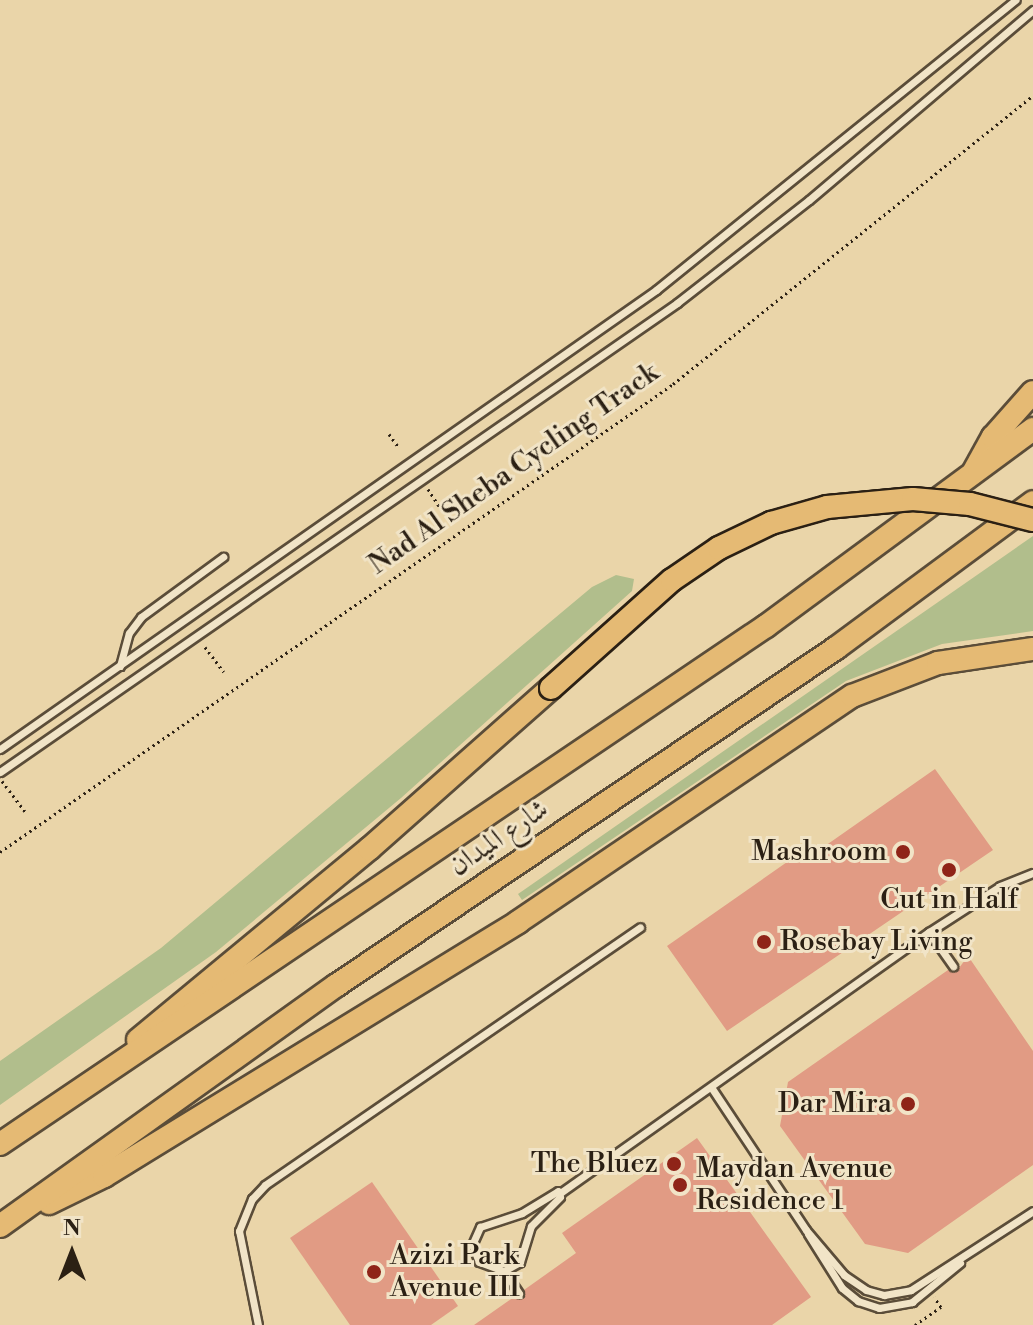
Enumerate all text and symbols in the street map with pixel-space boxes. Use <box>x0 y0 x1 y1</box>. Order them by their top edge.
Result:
street label: Nad Al Sheba Cycling Track <box>363 356 665 582</box>
street label: شارع الميدان <box>443 793 555 883</box>
place label: Mashroom <box>751 835 887 869</box>
marker: Mashroom <box>894 843 912 861</box>
marker: Cut in Half <box>940 861 958 879</box>
place label: Cut in Half <box>880 883 1018 917</box>
place label: Rosebay Living <box>780 925 973 959</box>
marker: Rosebay Living <box>755 933 773 951</box>
place label: Dar Mira <box>778 1087 892 1121</box>
marker: Dar Mira <box>899 1095 917 1113</box>
place label: The Bluez <box>531 1147 658 1181</box>
place label: Maydan Avenue Residence 1 <box>696 1152 893 1218</box>
marker: The Bluez <box>665 1155 683 1173</box>
marker: Maydan Avenue Residence 1 <box>671 1176 689 1194</box>
north arrow <box>32 1213 112 1293</box>
text: N <box>63 1215 81 1242</box>
place label: Azizi Park Avenue III <box>390 1239 520 1305</box>
marker: Azizi Park Avenue III <box>365 1263 383 1281</box>

